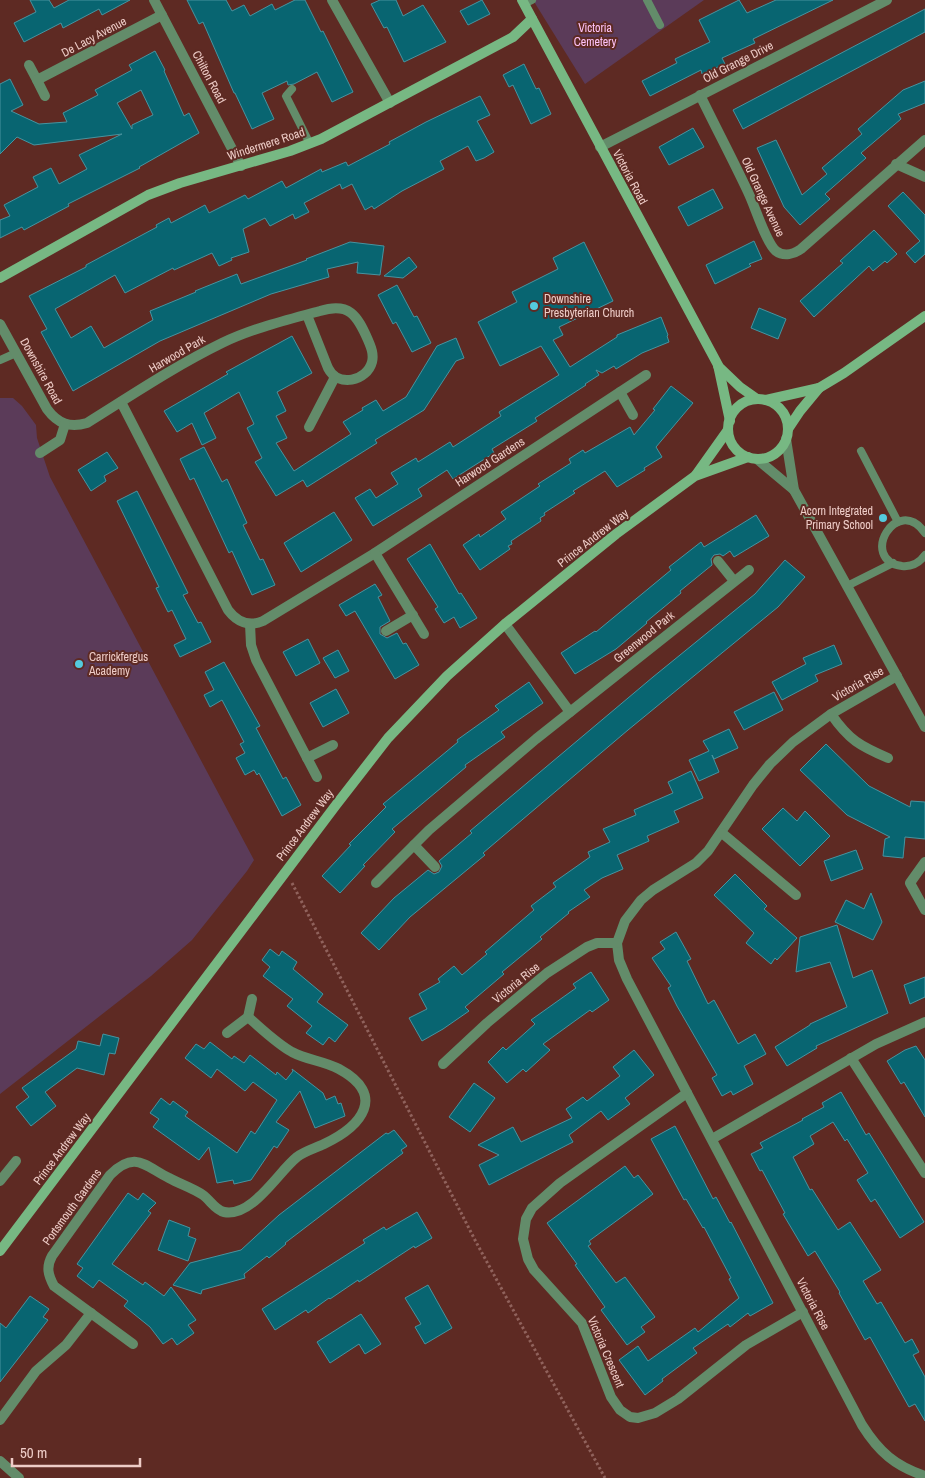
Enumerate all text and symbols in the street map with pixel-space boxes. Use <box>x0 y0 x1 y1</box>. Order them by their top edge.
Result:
street label: De Lacy Avenue <box>59 13 129 61</box>
park label: Victoria Cemetery <box>574 20 616 50</box>
street label: Old Grange Drive <box>700 37 776 87</box>
street label: Chilton Road <box>188 48 230 106</box>
street label: Windermere Road <box>225 124 307 164</box>
street label: Victoria Road <box>609 147 651 207</box>
street label: Old Grange Avenue <box>738 155 788 239</box>
place label: Downshire Presbyterian Church <box>544 291 634 321</box>
marker: Downshire Presbyterian Church <box>528 300 540 312</box>
street label: Harwood Park <box>146 331 208 377</box>
street label: Downshire Road <box>16 335 66 407</box>
street label: Harwood Gardens <box>452 434 528 490</box>
place label: Acorn Integrated Primary School <box>799 503 873 533</box>
street label: Prince Andrew Way <box>554 505 632 571</box>
marker: Acorn Integrated Primary School <box>877 512 889 524</box>
street label: Greenwood Park <box>610 608 678 666</box>
place label: Carrickfergus Academy <box>88 649 148 679</box>
marker: Carrickfergus Academy <box>73 658 85 670</box>
street label: Victoria Rise <box>829 663 887 705</box>
street label: Prince Andrew Way <box>273 786 337 864</box>
street label: Victoria Rise <box>489 959 543 1007</box>
street label: Prince Andrew Way <box>30 1110 94 1188</box>
street label: Portsmouth Gardens <box>39 1166 105 1248</box>
street label: Victoria Rise <box>793 1275 833 1333</box>
street label: Victoria Crescent <box>584 1314 628 1390</box>
scale bar <box>12 1436 140 1468</box>
text: 50 m <box>20 1442 47 1463</box>

